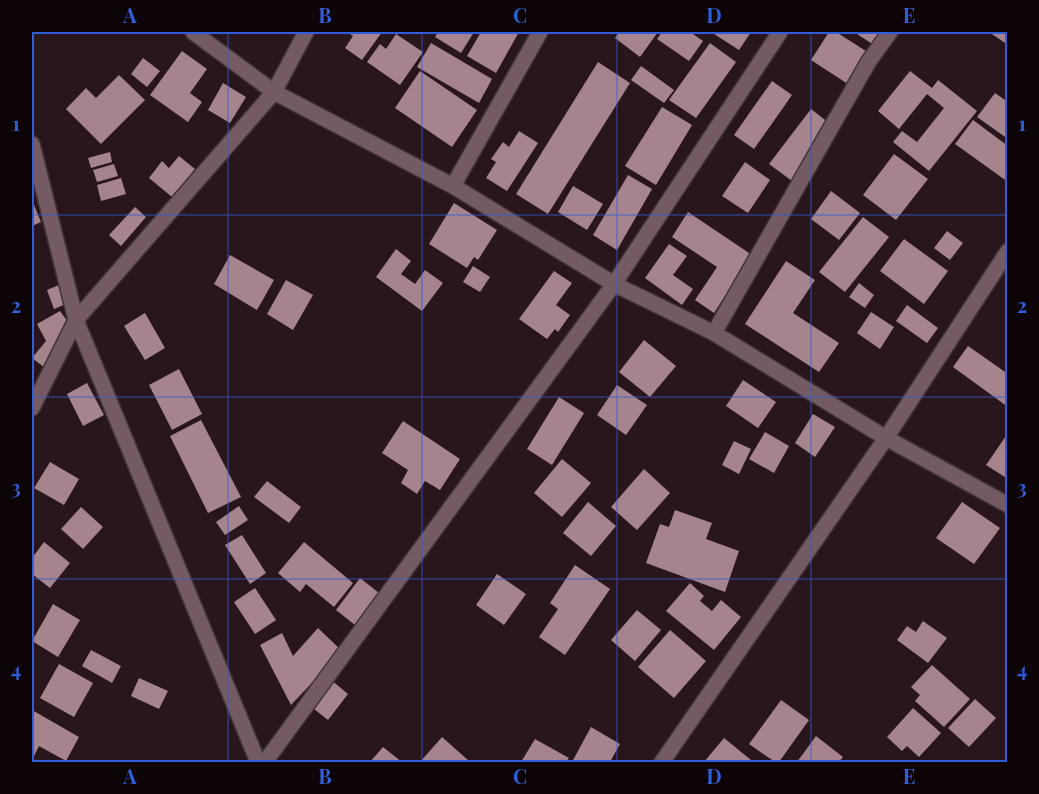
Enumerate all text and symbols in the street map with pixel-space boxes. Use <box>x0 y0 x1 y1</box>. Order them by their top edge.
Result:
text: A <box>122 1 137 28</box>
text: B <box>318 1 332 28</box>
text: C <box>513 1 527 28</box>
text: D <box>706 1 722 28</box>
text: E <box>903 1 915 28</box>
text: 1 <box>12 109 20 136</box>
text: 1 <box>1018 109 1026 136</box>
text: 2 <box>11 291 21 318</box>
text: 2 <box>1017 291 1027 318</box>
text: 3 <box>11 473 21 500</box>
text: 3 <box>1017 473 1027 500</box>
text: 4 <box>11 655 21 682</box>
text: 4 <box>1017 655 1027 682</box>
text: A <box>122 762 137 789</box>
text: B <box>318 762 332 789</box>
text: C <box>513 762 527 789</box>
text: D <box>706 762 722 789</box>
text: E <box>903 762 915 789</box>

